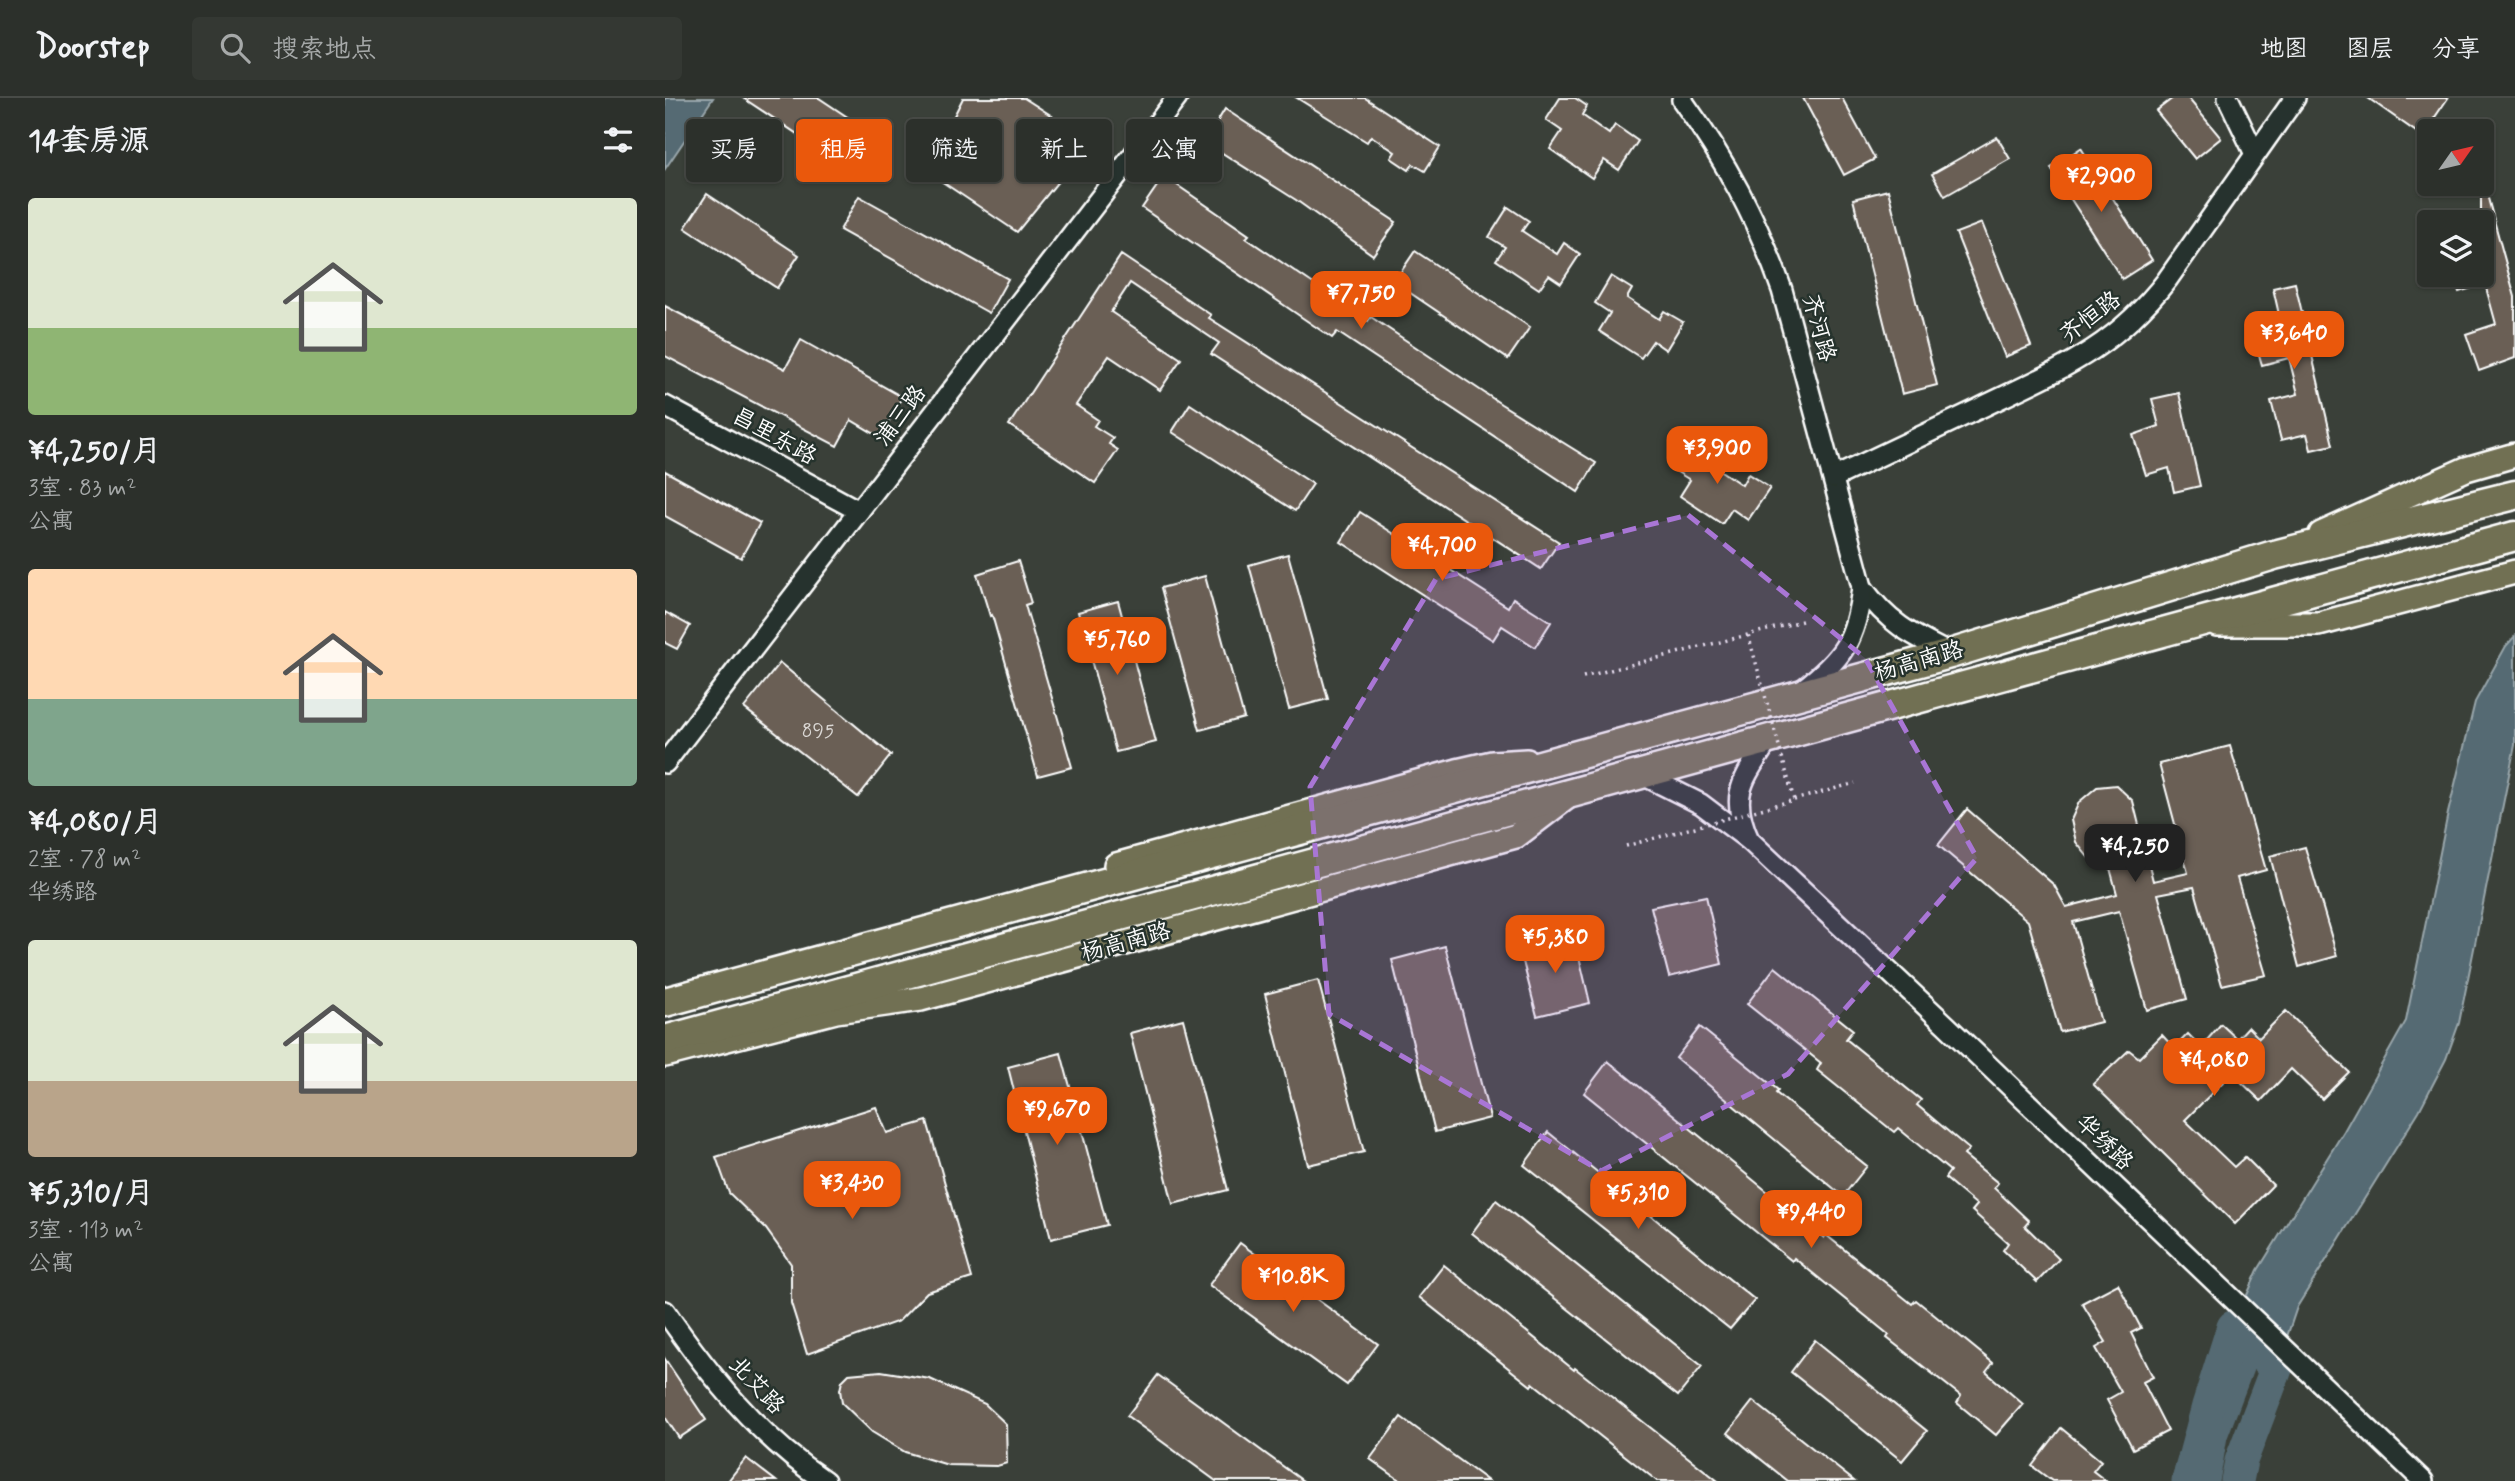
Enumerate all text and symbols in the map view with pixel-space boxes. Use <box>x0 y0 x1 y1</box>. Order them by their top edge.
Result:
search box <box>192 17 682 80</box>
text: Doorstep <box>35 26 150 70</box>
icon: search <box>216 29 254 67</box>
text: 搜索地点 <box>272 33 376 67</box>
text: 地图 <box>2260 34 2308 65</box>
text: 图层 <box>2346 34 2394 65</box>
text: 分享 <box>2432 34 2480 65</box>
chip: 买房 <box>686 119 782 182</box>
chip: 租房 <box>796 119 892 182</box>
chip: 筛选 <box>906 119 1002 182</box>
chip: 新上 <box>1016 119 1112 182</box>
chip: 公寓 <box>1126 119 1222 182</box>
north arrow <box>2417 119 2494 196</box>
map controls <box>2417 119 2494 287</box>
icon: filters <box>599 121 637 159</box>
text: 14套房源 <box>28 122 150 161</box>
pin: ¥2,900 <box>2044 155 2158 214</box>
text: ¥2,900 <box>2066 162 2136 192</box>
button: layers <box>2417 210 2494 287</box>
icon: home <box>270 244 396 370</box>
pin: ¥7,750 <box>1304 272 1418 331</box>
text: ¥7,750 <box>1326 279 1396 309</box>
street label: 齐恒路 <box>2054 285 2128 351</box>
street label: 齐河路 <box>1795 291 1841 365</box>
pin: ¥3,640 <box>2237 312 2351 371</box>
text: ¥3,640 <box>2260 319 2328 349</box>
street label: 浦三路 <box>868 379 934 453</box>
street label: 昌里东路 <box>726 402 822 472</box>
pin: ¥3,900 <box>1660 426 1774 486</box>
text: ¥4,250/月 <box>28 432 162 471</box>
text: ¥3,900 <box>1682 434 1752 464</box>
text: 3室 · 83 m² <box>28 474 137 504</box>
text: 公寓 <box>28 507 74 537</box>
pin: ¥4,700 <box>1385 524 1499 583</box>
text: ¥4,700 <box>1407 531 1477 561</box>
icon: home <box>270 615 396 741</box>
pin: ¥5,760 <box>1060 618 1174 677</box>
text: ¥5,760 <box>1083 625 1151 655</box>
street label: 杨高南路 <box>1871 635 1967 689</box>
house number: 895 <box>802 719 834 744</box>
text: ¥4,080/月 <box>28 803 162 842</box>
pin: ¥4,250 <box>2078 824 2192 884</box>
text: ¥4,250 <box>2100 832 2170 862</box>
text: 2室 · 78 m² <box>28 845 141 875</box>
text: 华绣路 <box>28 878 97 908</box>
pin: ¥5,380 <box>1498 916 1612 975</box>
street label: 杨高南路 <box>1078 917 1174 969</box>
text: ¥5,380 <box>1521 923 1589 953</box>
icon: home <box>270 986 396 1112</box>
pin: ¥4,080 <box>2157 1038 2271 1098</box>
text: ¥4,080 <box>2179 1046 2249 1076</box>
pin: ¥9,670 <box>1000 1088 1114 1147</box>
text: ¥9,670 <box>1023 1095 1091 1125</box>
street label: 华绣路 <box>2069 1108 2139 1178</box>
pin: ¥3,430 <box>795 1162 909 1221</box>
text: ¥3,430 <box>820 1169 884 1199</box>
pin: ¥5,310 <box>1581 1172 1695 1231</box>
text: ¥5,310/月 <box>28 1174 154 1213</box>
text: ¥5,310 <box>1606 1179 1670 1209</box>
pin: ¥9,440 <box>1754 1190 1868 1250</box>
text: ¥9,440 <box>1776 1198 1846 1228</box>
text: 3室 · 113 m² <box>28 1216 143 1246</box>
text: 公寓 <box>28 1249 74 1279</box>
pin: ¥10.8K <box>1236 1254 1350 1314</box>
text: ¥10.8K <box>1258 1262 1328 1292</box>
street label: 北艾路 <box>722 1351 790 1421</box>

